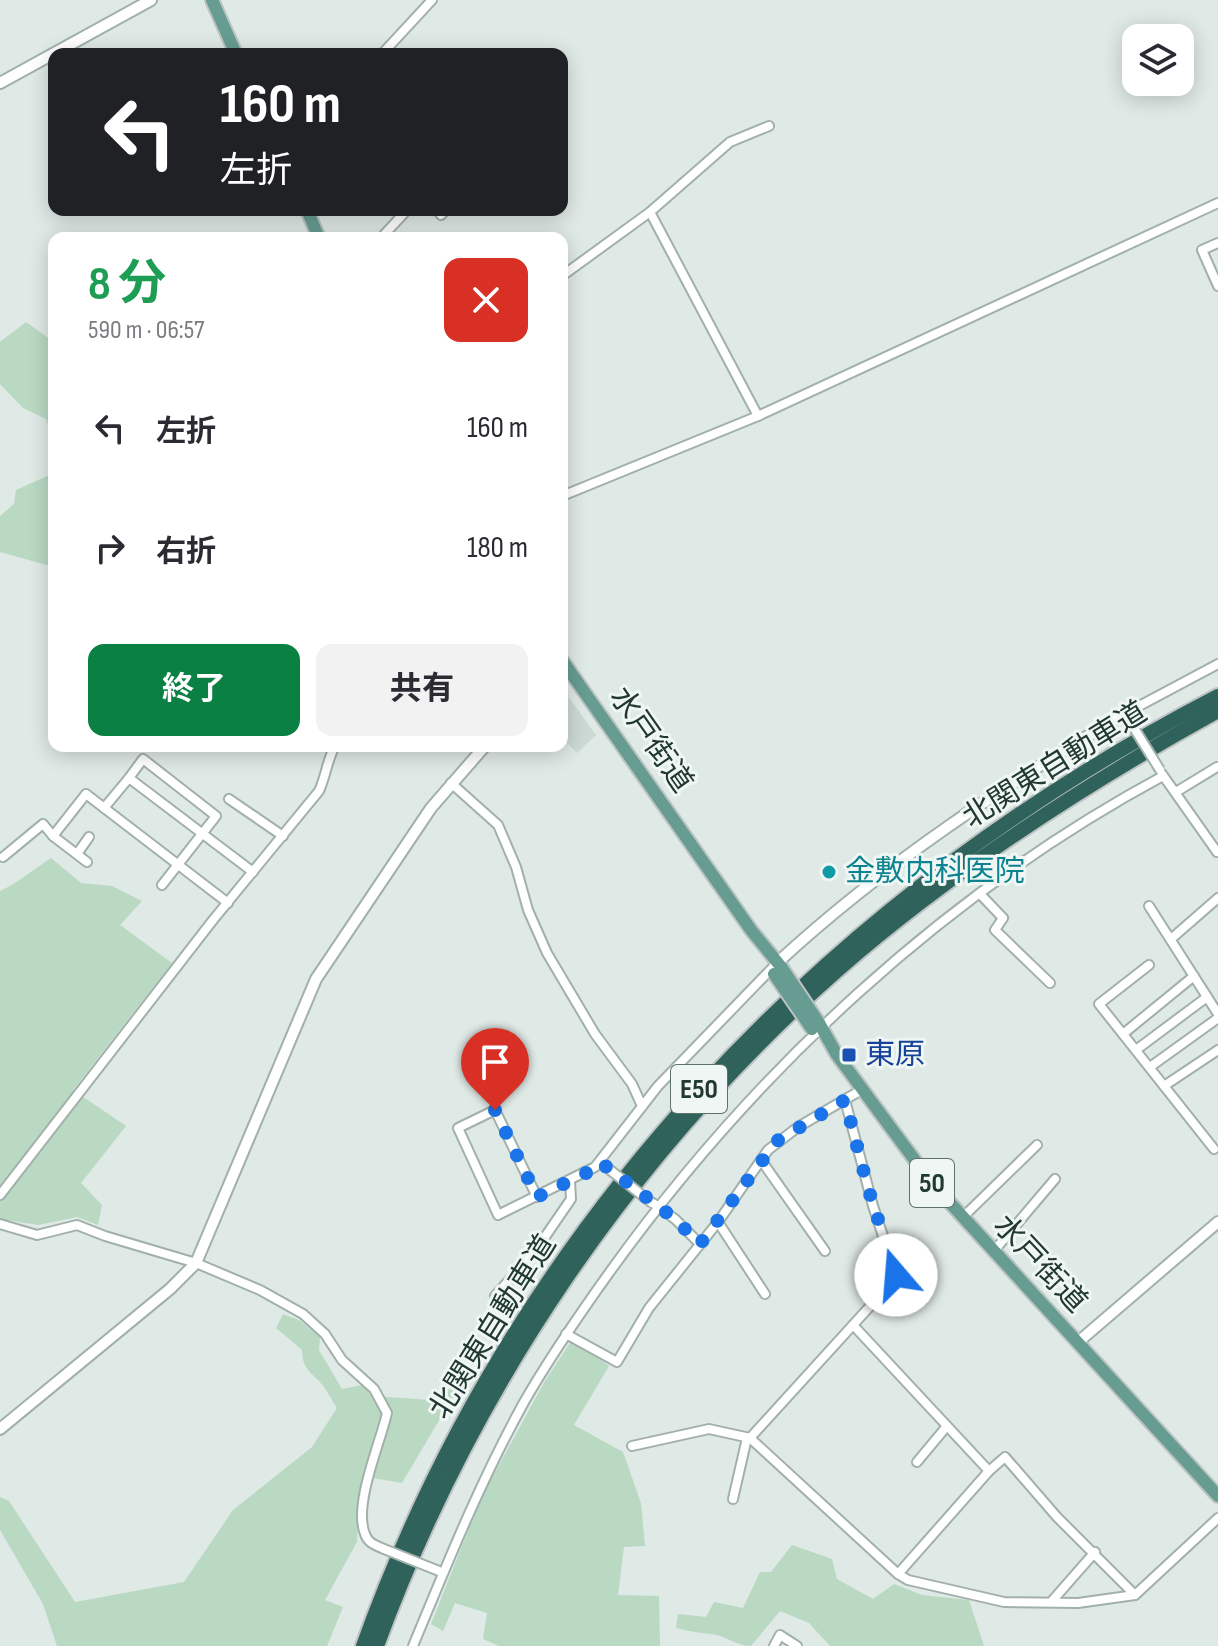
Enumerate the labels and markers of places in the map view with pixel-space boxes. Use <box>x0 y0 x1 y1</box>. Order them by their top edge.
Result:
place label: 金敷内科医院 <box>845 854 1025 890</box>
marker: 金敷内科医院 <box>820 863 838 881</box>
pin <box>461 1028 529 1110</box>
place label: 東原 <box>865 1037 925 1073</box>
marker: 東原 <box>840 1046 858 1064</box>

